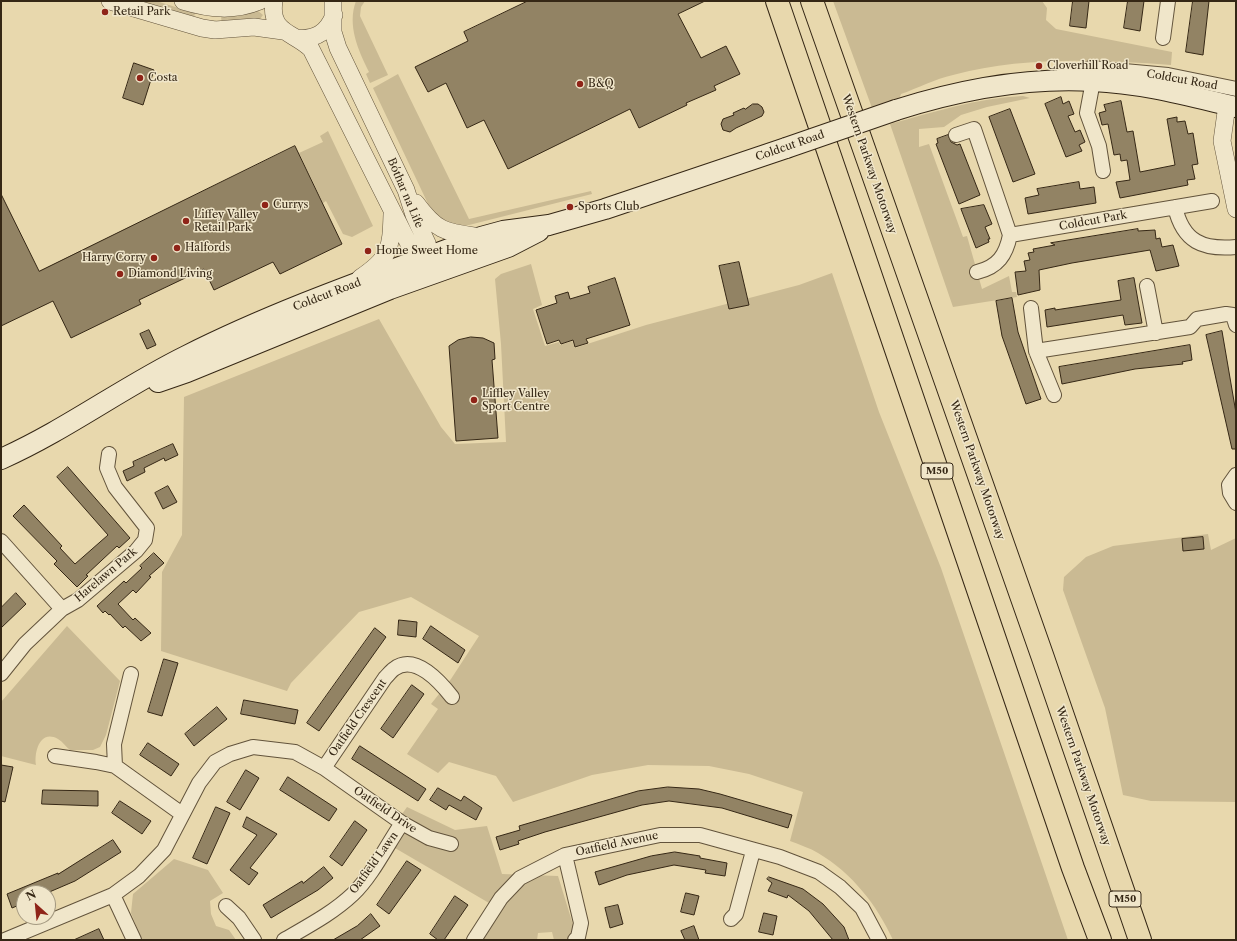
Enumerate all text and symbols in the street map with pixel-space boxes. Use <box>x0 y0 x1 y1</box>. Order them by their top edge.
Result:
place label: Retail Park <box>113 5 170 19</box>
marker: Retail Park <box>100 7 110 17</box>
place label: Cloverhill Road <box>1047 59 1129 73</box>
marker: Cloverhill Road <box>1034 61 1044 71</box>
street label: Coldcut Road <box>1146 67 1218 93</box>
place label: Costa <box>148 71 178 85</box>
marker: Costa <box>135 73 145 83</box>
place label: B&Q <box>588 77 614 91</box>
marker: B&Q <box>575 79 585 89</box>
street label: Western Parkway Motorway <box>839 92 899 236</box>
street label: Coldcut Road <box>754 128 826 164</box>
street label: Bóthar na Life <box>384 156 426 230</box>
place label: Currys <box>273 198 308 212</box>
marker: Currys <box>260 200 270 210</box>
place label: Sports Club <box>578 200 639 214</box>
marker: Sports Club <box>565 202 575 212</box>
place label: Liffey Valley Retail Park <box>194 208 258 234</box>
street label: Coldcut Park <box>1058 209 1128 233</box>
marker: Liffey Valley Retail Park <box>181 216 191 226</box>
place label: Halfords <box>185 241 230 255</box>
marker: Halfords <box>172 243 182 253</box>
place label: Home Sweet Home <box>376 244 478 258</box>
marker: Home Sweet Home <box>363 246 373 256</box>
place label: Harry Corry <box>82 251 146 265</box>
marker: Harry Corry <box>149 253 159 263</box>
place label: Diamond Living <box>128 267 212 281</box>
marker: Diamond Living <box>115 269 125 279</box>
street label: Coldcut Road <box>291 276 363 314</box>
place label: Liffley Valley Sport Centre <box>482 387 550 413</box>
marker: Liffley Valley Sport Centre <box>469 395 479 405</box>
street label: Western Parkway Motorway <box>947 398 1007 542</box>
road number: M50 <box>921 463 953 479</box>
street label: Harelawn Park <box>72 545 140 605</box>
street label: Oatfield Crescent <box>326 677 390 759</box>
street label: Western Parkway Motorway <box>1053 704 1113 848</box>
street label: Oatfield Drive <box>351 784 419 836</box>
street label: Oatfield Lawn <box>347 829 401 897</box>
street label: Oatfield Avenue <box>575 829 659 859</box>
north arrow <box>16 885 56 925</box>
text: N <box>24 887 38 904</box>
road number: M50 <box>1109 891 1141 907</box>

